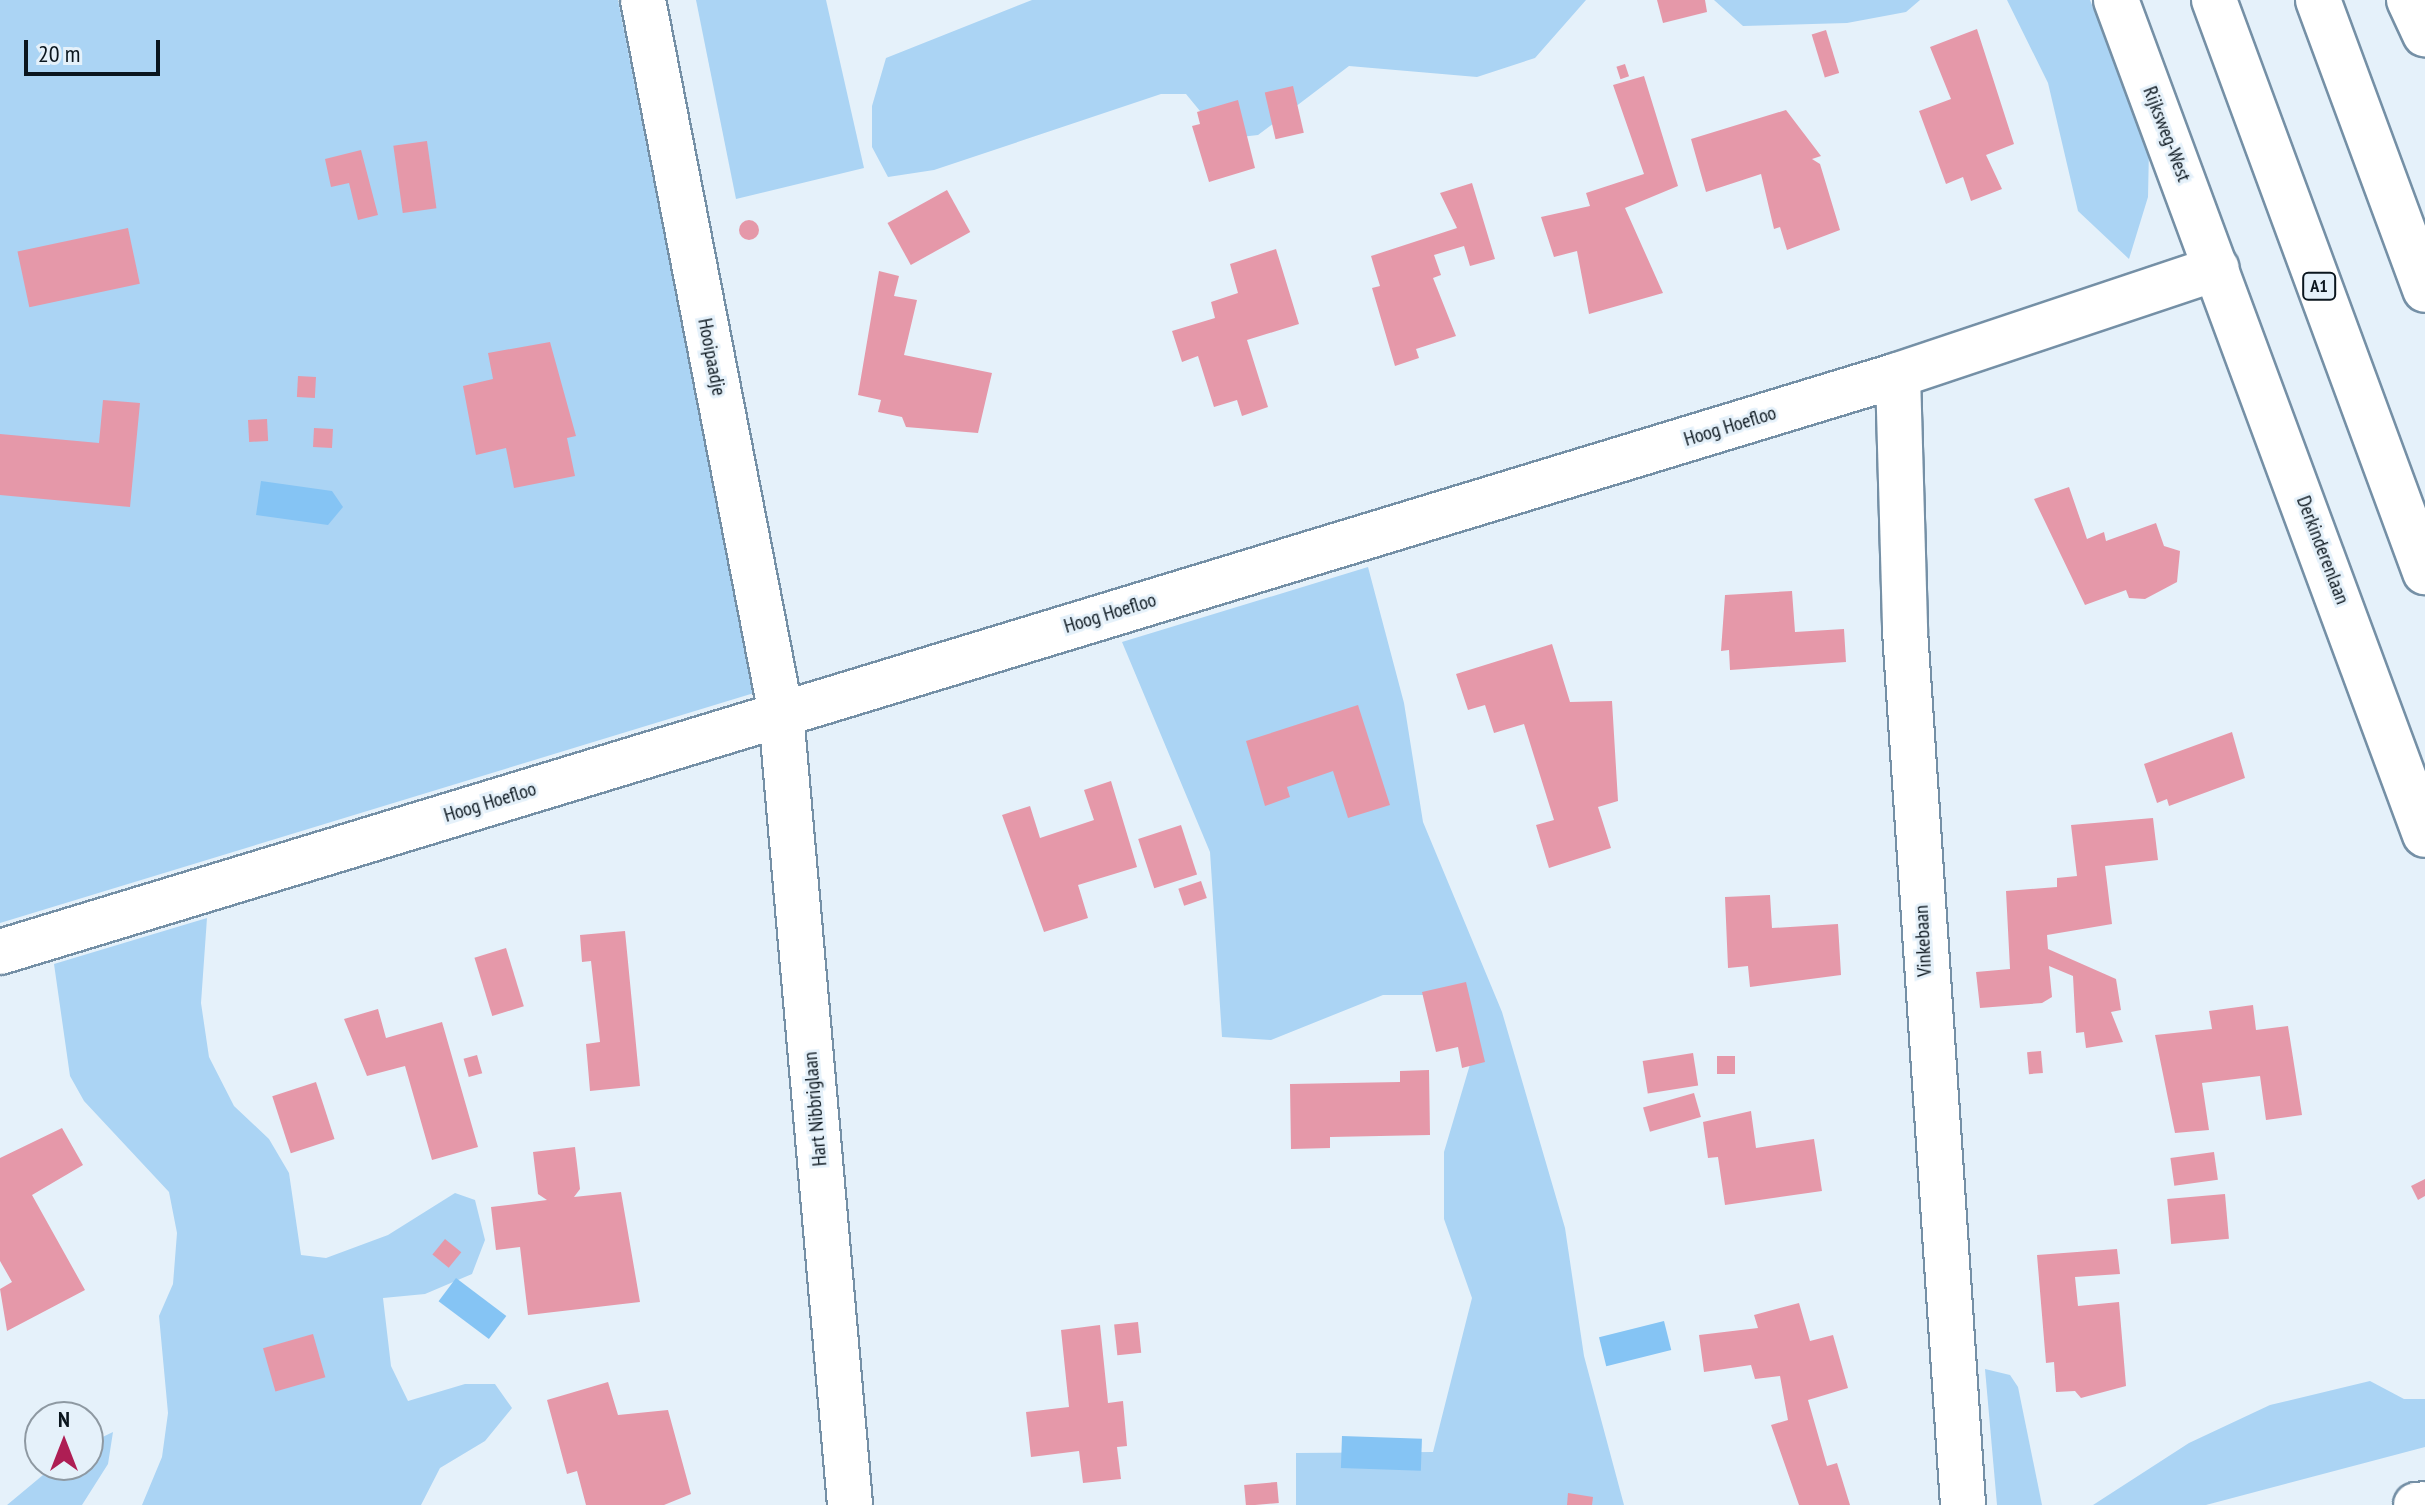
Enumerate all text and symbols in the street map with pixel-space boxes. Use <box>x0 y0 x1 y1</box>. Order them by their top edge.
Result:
scale bar <box>28 24 164 74</box>
text: 20 m <box>38 38 80 69</box>
street label: Rijksweg-West <box>2138 83 2196 185</box>
road number: A1 <box>2301 272 2337 300</box>
street label: Hooipaadje <box>693 316 731 398</box>
street label: Hoog Hoefloo <box>1681 401 1779 451</box>
street label: Derkinderenlaan <box>2291 492 2355 608</box>
street label: Hoog Hoefloo <box>1061 588 1159 638</box>
street label: Hoog Hoefloo <box>441 777 539 827</box>
street label: Vinkebaan <box>1909 905 1937 977</box>
street label: Hart Nibbriglaan <box>798 1051 832 1167</box>
north arrow <box>24 1401 104 1481</box>
text: N <box>58 1405 70 1433</box>

